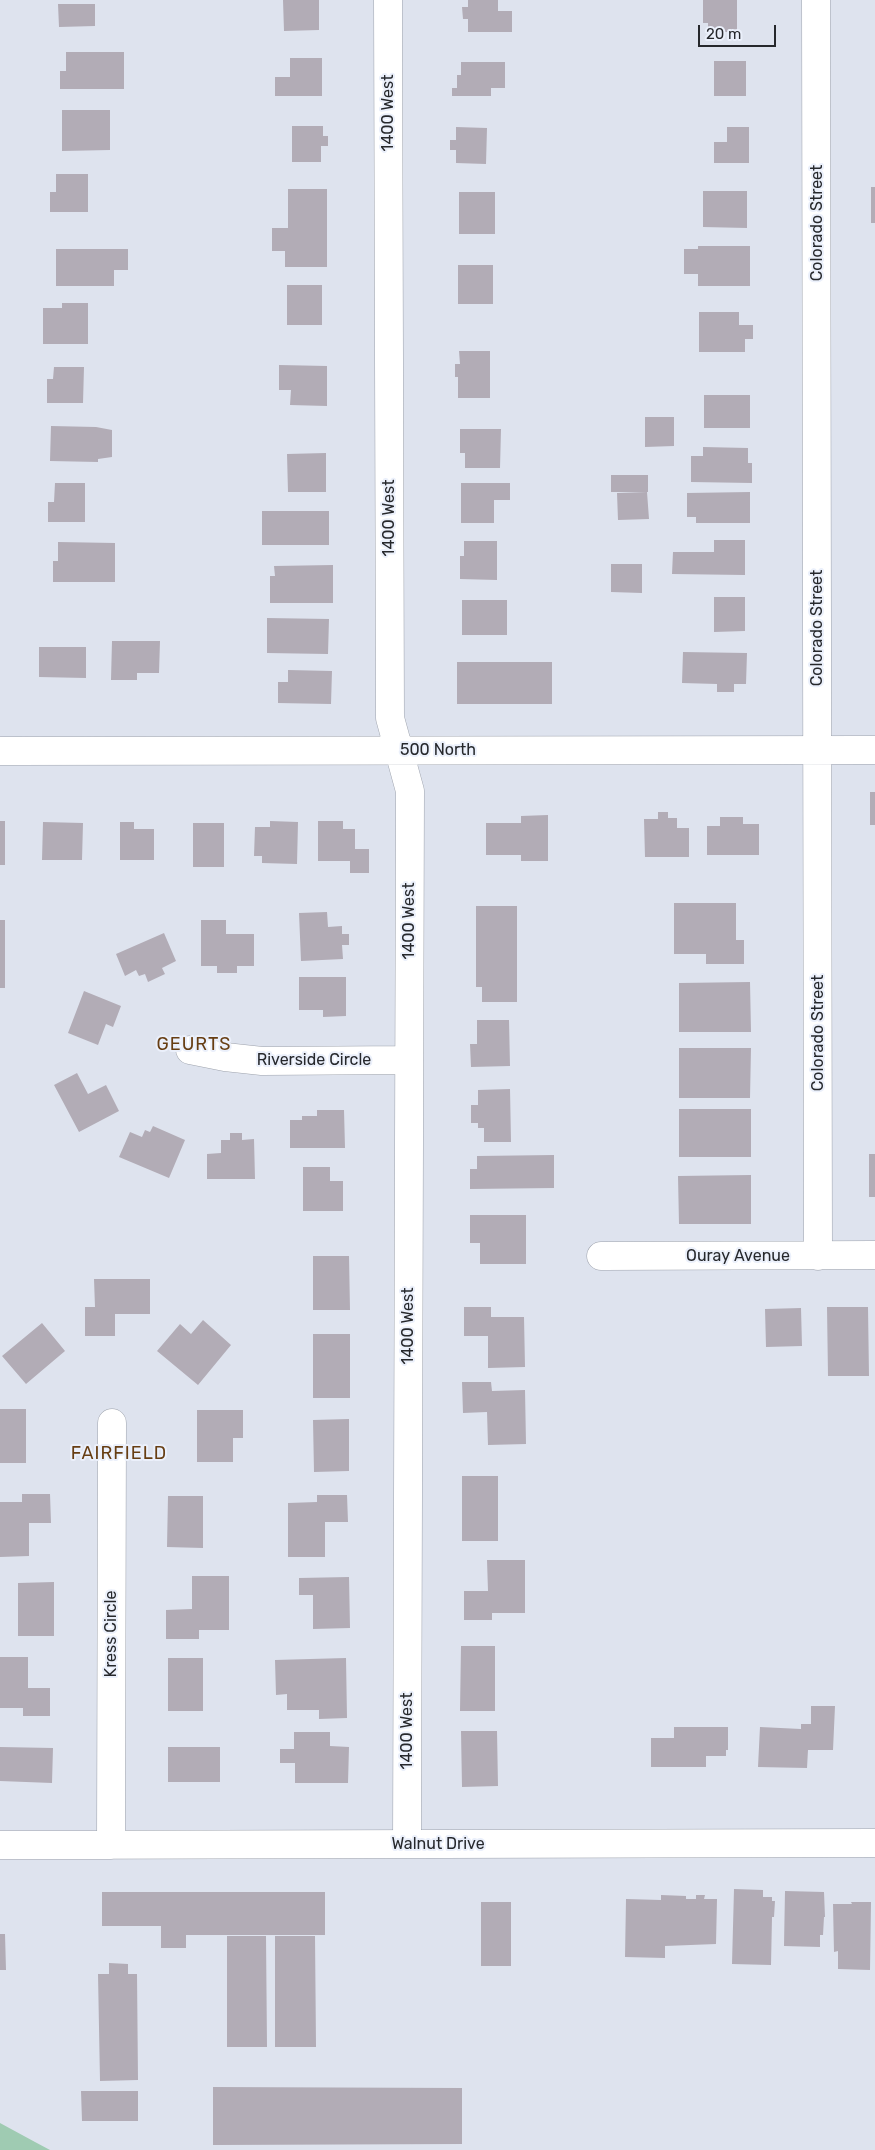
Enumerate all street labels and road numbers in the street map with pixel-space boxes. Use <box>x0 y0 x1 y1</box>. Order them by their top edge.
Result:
street label: 1400 West <box>378 75 398 151</box>
street label: Colorado Street <box>807 165 827 281</box>
street label: 1400 West <box>379 480 399 556</box>
street label: Colorado Street <box>807 570 827 686</box>
street label: 500 North <box>400 740 476 760</box>
street label: 1400 West <box>399 883 419 959</box>
street label: Colorado Street <box>808 975 828 1091</box>
street label: Riverside Circle <box>257 1050 371 1070</box>
street label: Ouray Avenue <box>686 1246 790 1266</box>
street label: 1400 West <box>398 1288 418 1364</box>
street label: Kress Circle <box>101 1591 121 1677</box>
street label: 1400 West <box>397 1693 417 1769</box>
street label: Walnut Drive <box>391 1834 485 1854</box>

